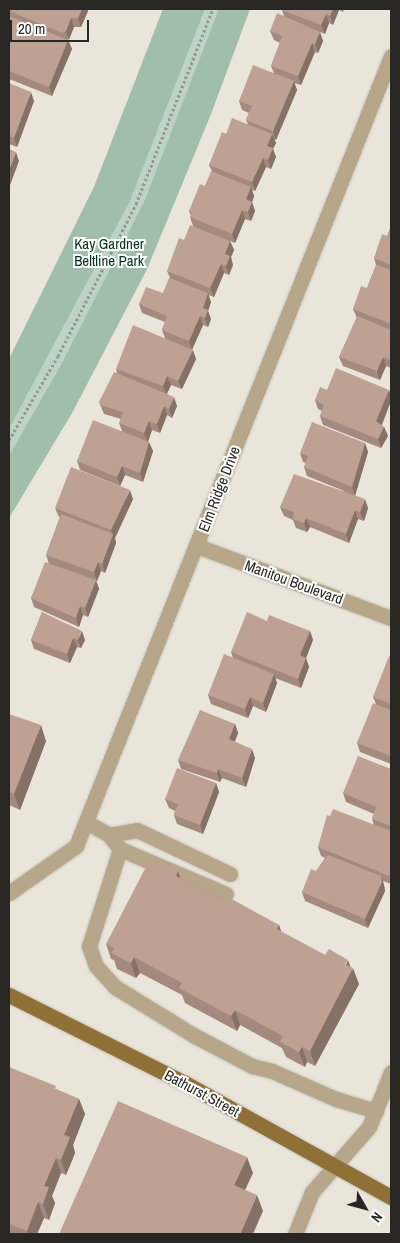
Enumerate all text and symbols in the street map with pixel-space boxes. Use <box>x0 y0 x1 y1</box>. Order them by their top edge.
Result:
scale bar <box>12 10 91 42</box>
text: 20 m <box>18 18 45 39</box>
park label: Kay Gardner Beltline Park <box>74 234 144 269</box>
street label: Elm Ridge Drive <box>194 444 244 534</box>
street label: Manitou Boulevard <box>242 556 346 608</box>
street label: Bathurst Street <box>162 1066 242 1120</box>
north arrow <box>340 1183 390 1233</box>
text: N <box>367 1208 386 1226</box>

